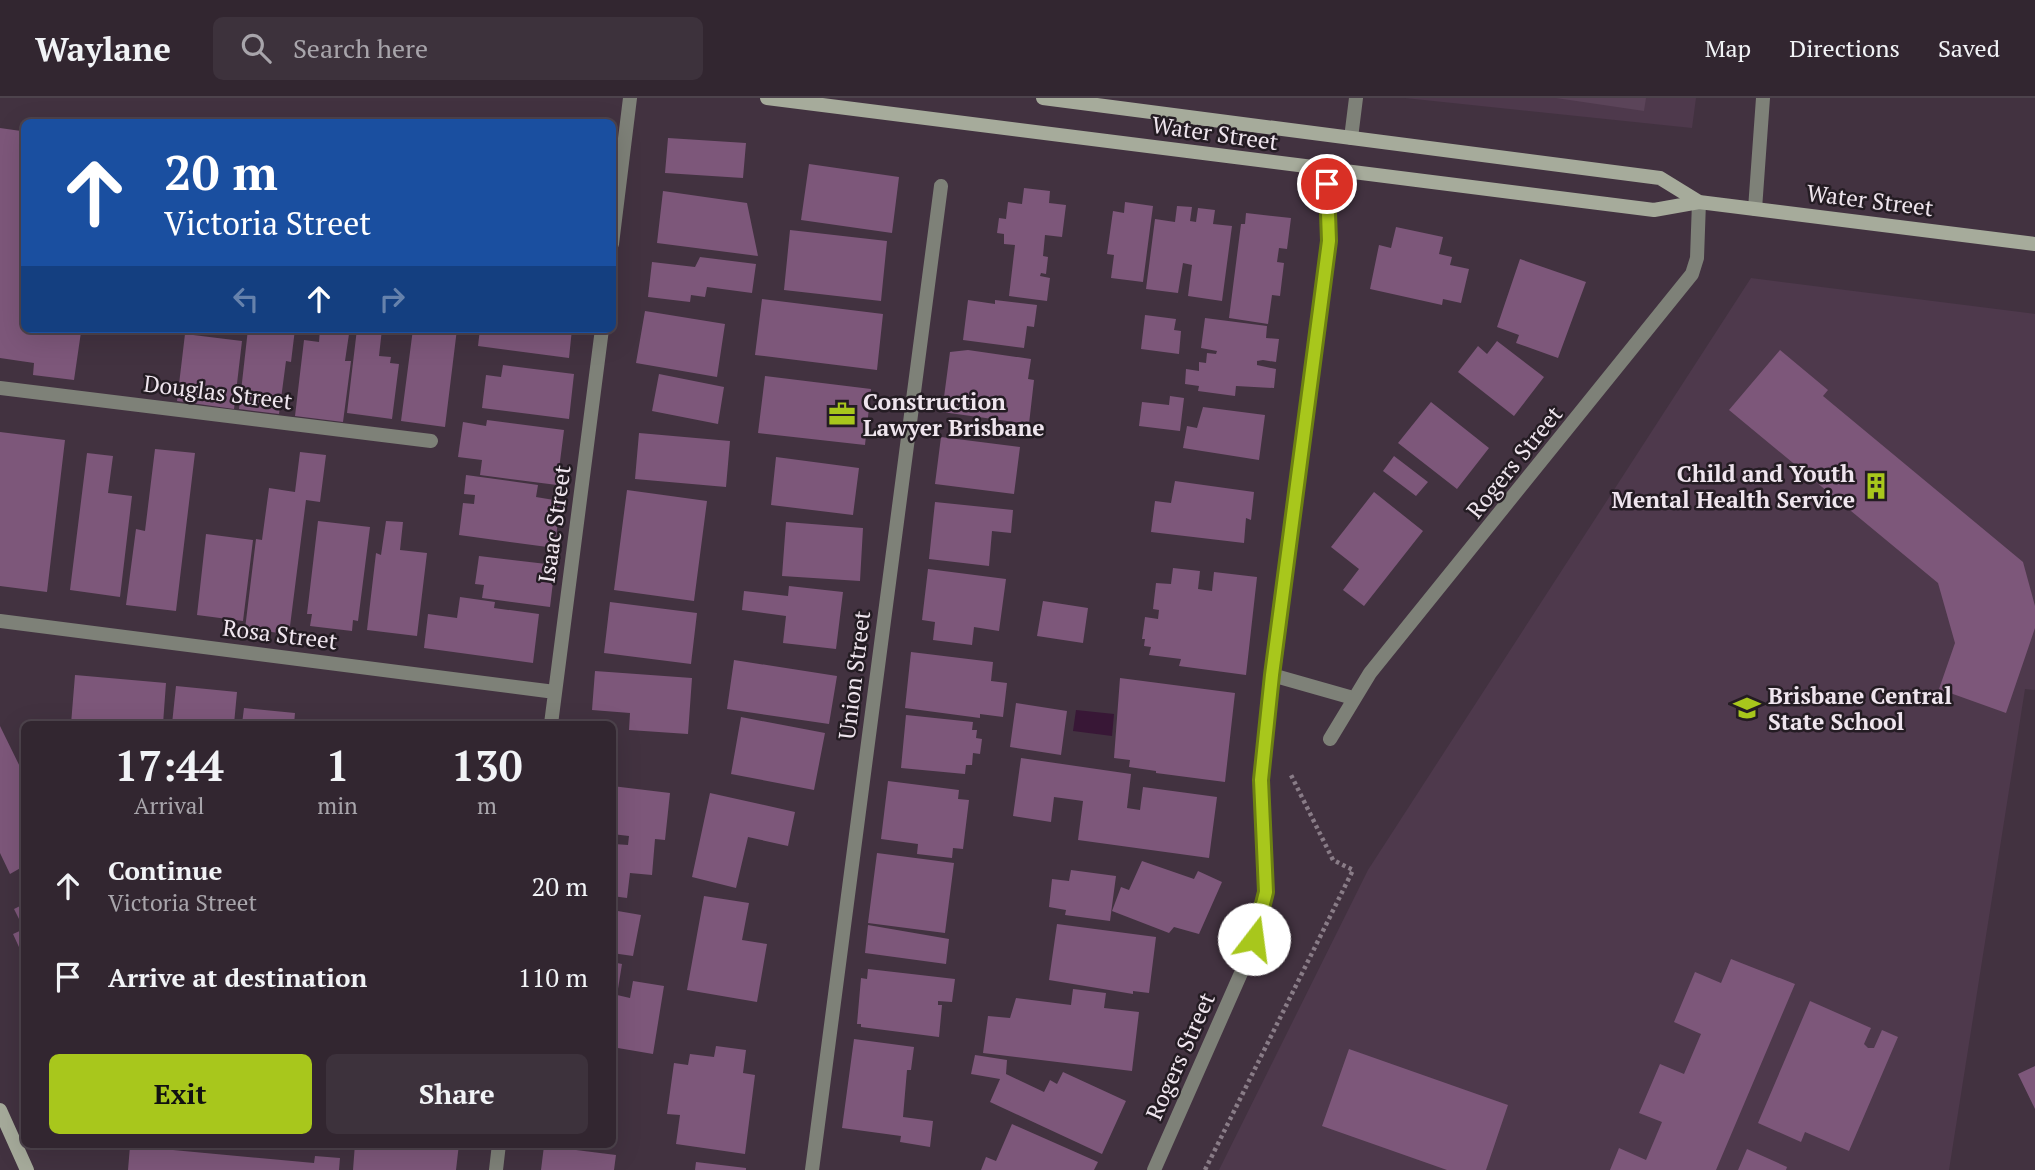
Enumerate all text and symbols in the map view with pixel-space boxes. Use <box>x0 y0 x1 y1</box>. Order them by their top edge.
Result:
search box <box>213 17 703 80</box>
text: Waylane <box>35 27 171 70</box>
icon: search <box>237 29 275 67</box>
text: Search here <box>293 31 428 65</box>
text: Map <box>1705 32 1751 64</box>
text: Directions <box>1789 32 1900 64</box>
text: Saved <box>1938 32 2000 64</box>
street label: Water Street <box>1150 109 1281 157</box>
text: 20 m <box>164 139 278 204</box>
icon: ahead <box>49 147 140 238</box>
pin <box>1297 154 1357 214</box>
icon: arrive <box>1308 165 1346 203</box>
street label: Water Street <box>1805 177 1936 223</box>
text: Victoria Street <box>164 202 371 244</box>
icon: left <box>227 280 265 318</box>
icon: ahead <box>300 280 338 318</box>
icon: right <box>373 280 411 318</box>
street label: Douglas Street <box>142 367 295 417</box>
place label: Construction Lawyer Brisbane <box>863 386 1045 443</box>
office icon: Construction Lawyer Brisbane <box>827 399 857 429</box>
street label: Rogers Street <box>1459 399 1569 525</box>
place label: Child and Youth Mental Health Service <box>1612 458 1855 515</box>
street label: Isaac Street <box>530 462 578 585</box>
building icon: Child and Youth Mental Health Service <box>1861 471 1891 501</box>
street label: Union Street <box>831 608 877 741</box>
street label: Rosa Street <box>221 612 340 656</box>
place label: Brisbane Central State School <box>1768 680 1952 737</box>
school or university icon: Brisbane Central State School <box>1732 693 1762 723</box>
text: 17:44 <box>115 737 224 793</box>
text: 1 <box>326 737 349 793</box>
text: 130 <box>451 737 522 793</box>
text: Arrival <box>134 790 204 821</box>
text: min <box>317 790 358 821</box>
text: m <box>477 790 497 821</box>
text: Continue <box>108 853 222 887</box>
icon: ahead <box>49 867 87 905</box>
text: 20 m <box>532 869 588 903</box>
text: Victoria Street <box>108 887 257 918</box>
position arrow <box>1217 902 1291 976</box>
icon: arrive <box>49 958 87 996</box>
text: Arrive at destination <box>108 960 367 994</box>
text: 110 m <box>518 960 588 994</box>
street label: Rogers Street <box>1138 987 1222 1125</box>
button: Exit <box>49 1054 312 1134</box>
button: Share <box>326 1054 588 1134</box>

